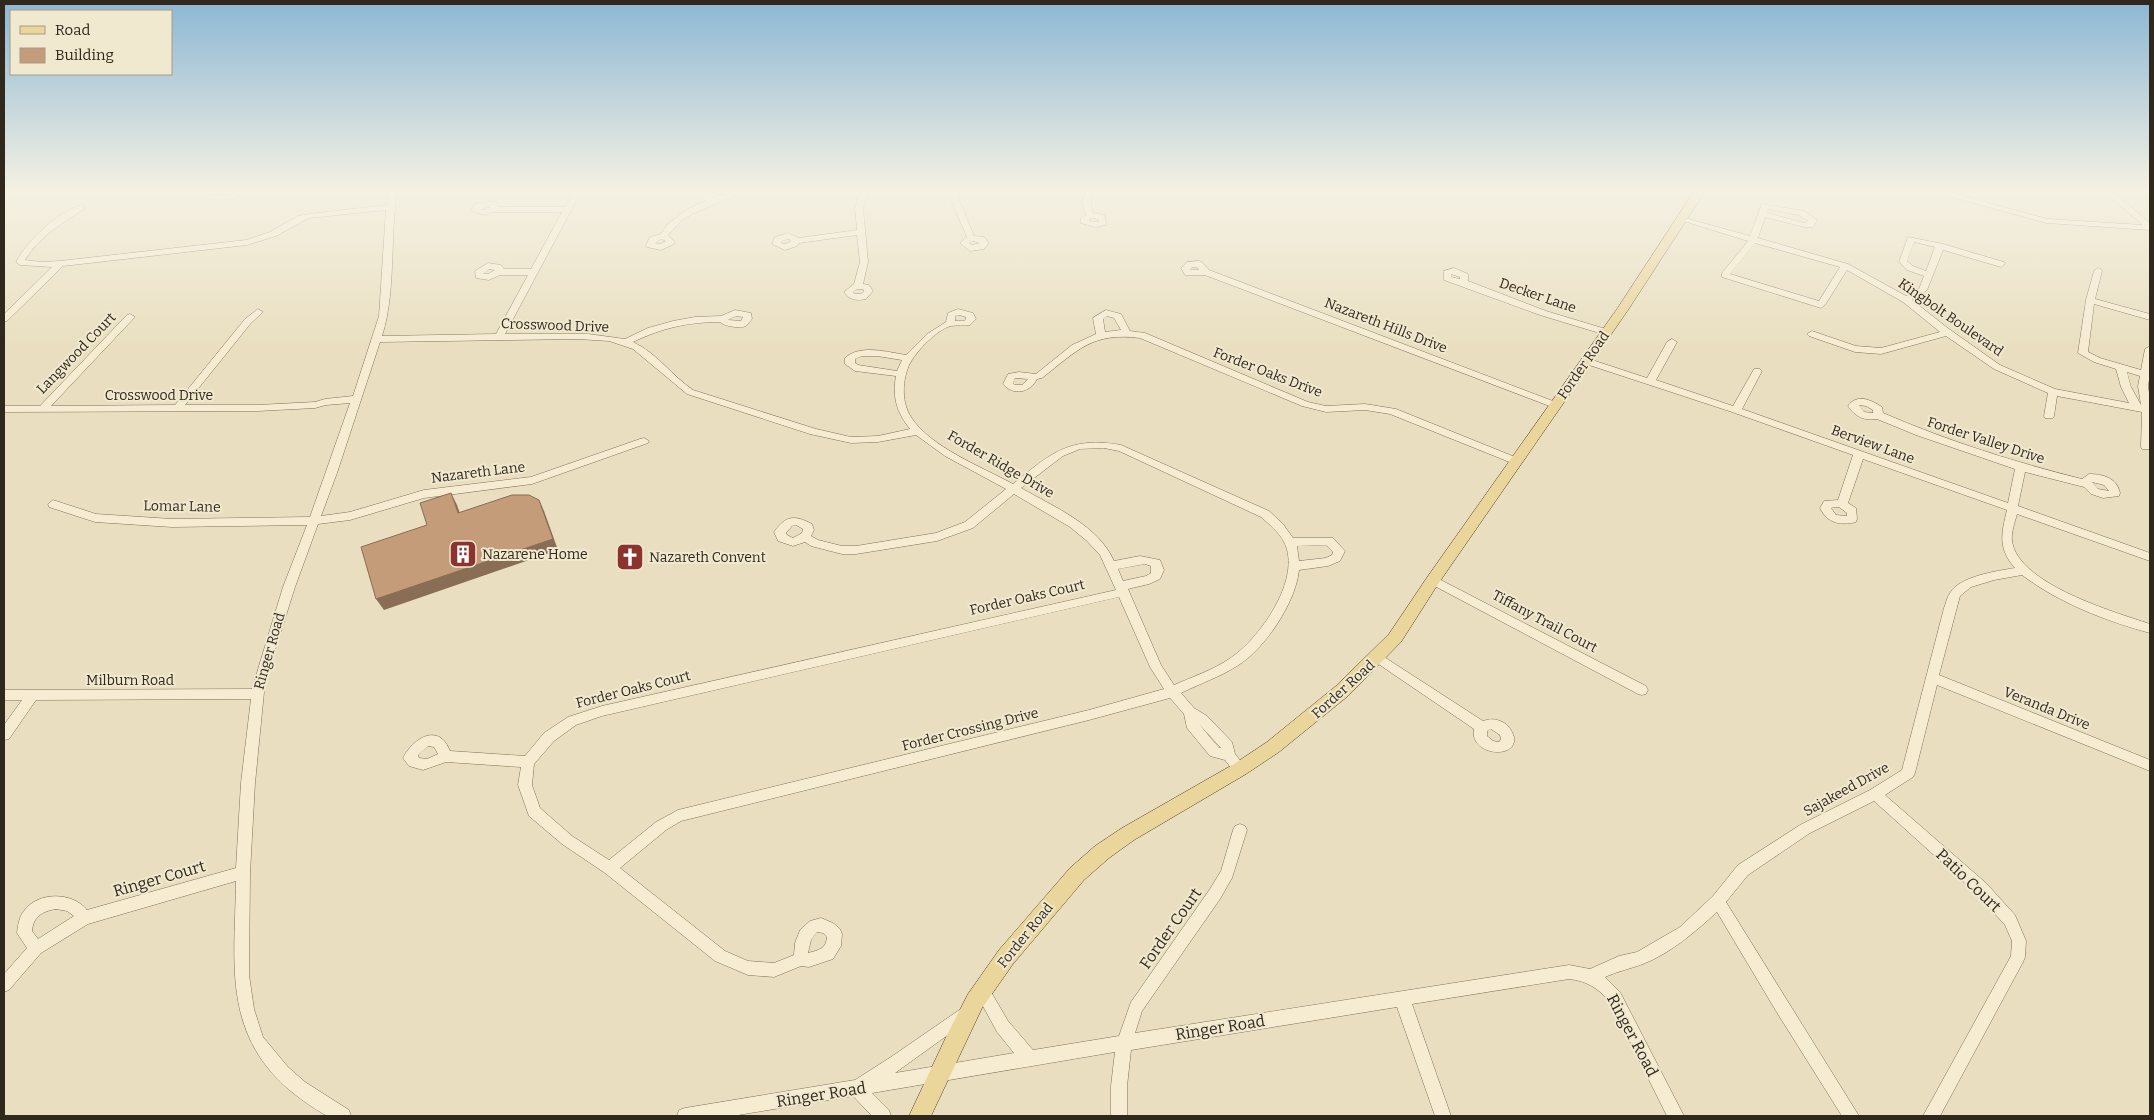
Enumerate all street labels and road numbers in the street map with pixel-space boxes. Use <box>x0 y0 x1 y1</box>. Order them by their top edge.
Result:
street label: Decker Lane <box>1497 274 1579 317</box>
street label: Kingbolt Boulevard <box>1895 275 2007 360</box>
street label: Nazareth Hills Drive <box>1322 294 1450 357</box>
street label: Langwood Court <box>33 309 119 398</box>
street label: Crosswood Drive <box>501 315 609 336</box>
street label: Forder Road <box>1554 328 1613 403</box>
street label: Forder Oaks Drive <box>1211 344 1325 401</box>
street label: Crosswood Drive <box>105 387 213 404</box>
street label: Forder Valley Drive <box>1925 413 2047 467</box>
street label: Berview Lane <box>1829 422 1917 467</box>
street label: Forder Ridge Drive <box>944 427 1057 502</box>
street label: Nazareth Lane <box>430 458 526 487</box>
street label: Lomar Lane <box>143 497 221 516</box>
street label: Forder Oaks Court <box>968 576 1086 619</box>
street label: Tiffany Trail Court <box>1489 587 1600 656</box>
street label: Ringer Road <box>250 611 289 692</box>
street label: Forder Road <box>1308 657 1378 722</box>
street label: Forder Oaks Court <box>574 667 692 712</box>
street label: Milburn Road <box>86 672 174 689</box>
street label: Veranda Drive <box>2001 683 2093 734</box>
street label: Forder Crossing Drive <box>900 704 1040 755</box>
street label: Sajakeed Drive <box>1800 759 1892 820</box>
street label: Patio Court <box>1932 845 2005 916</box>
street label: Ringer Court <box>111 856 208 901</box>
street label: Forder Court <box>1136 884 1205 972</box>
street label: Forder Road <box>994 899 1057 971</box>
street label: Ringer Road <box>1603 991 1662 1080</box>
street label: Ringer Road <box>1174 1011 1267 1044</box>
street label: Ringer Road <box>775 1078 868 1111</box>

